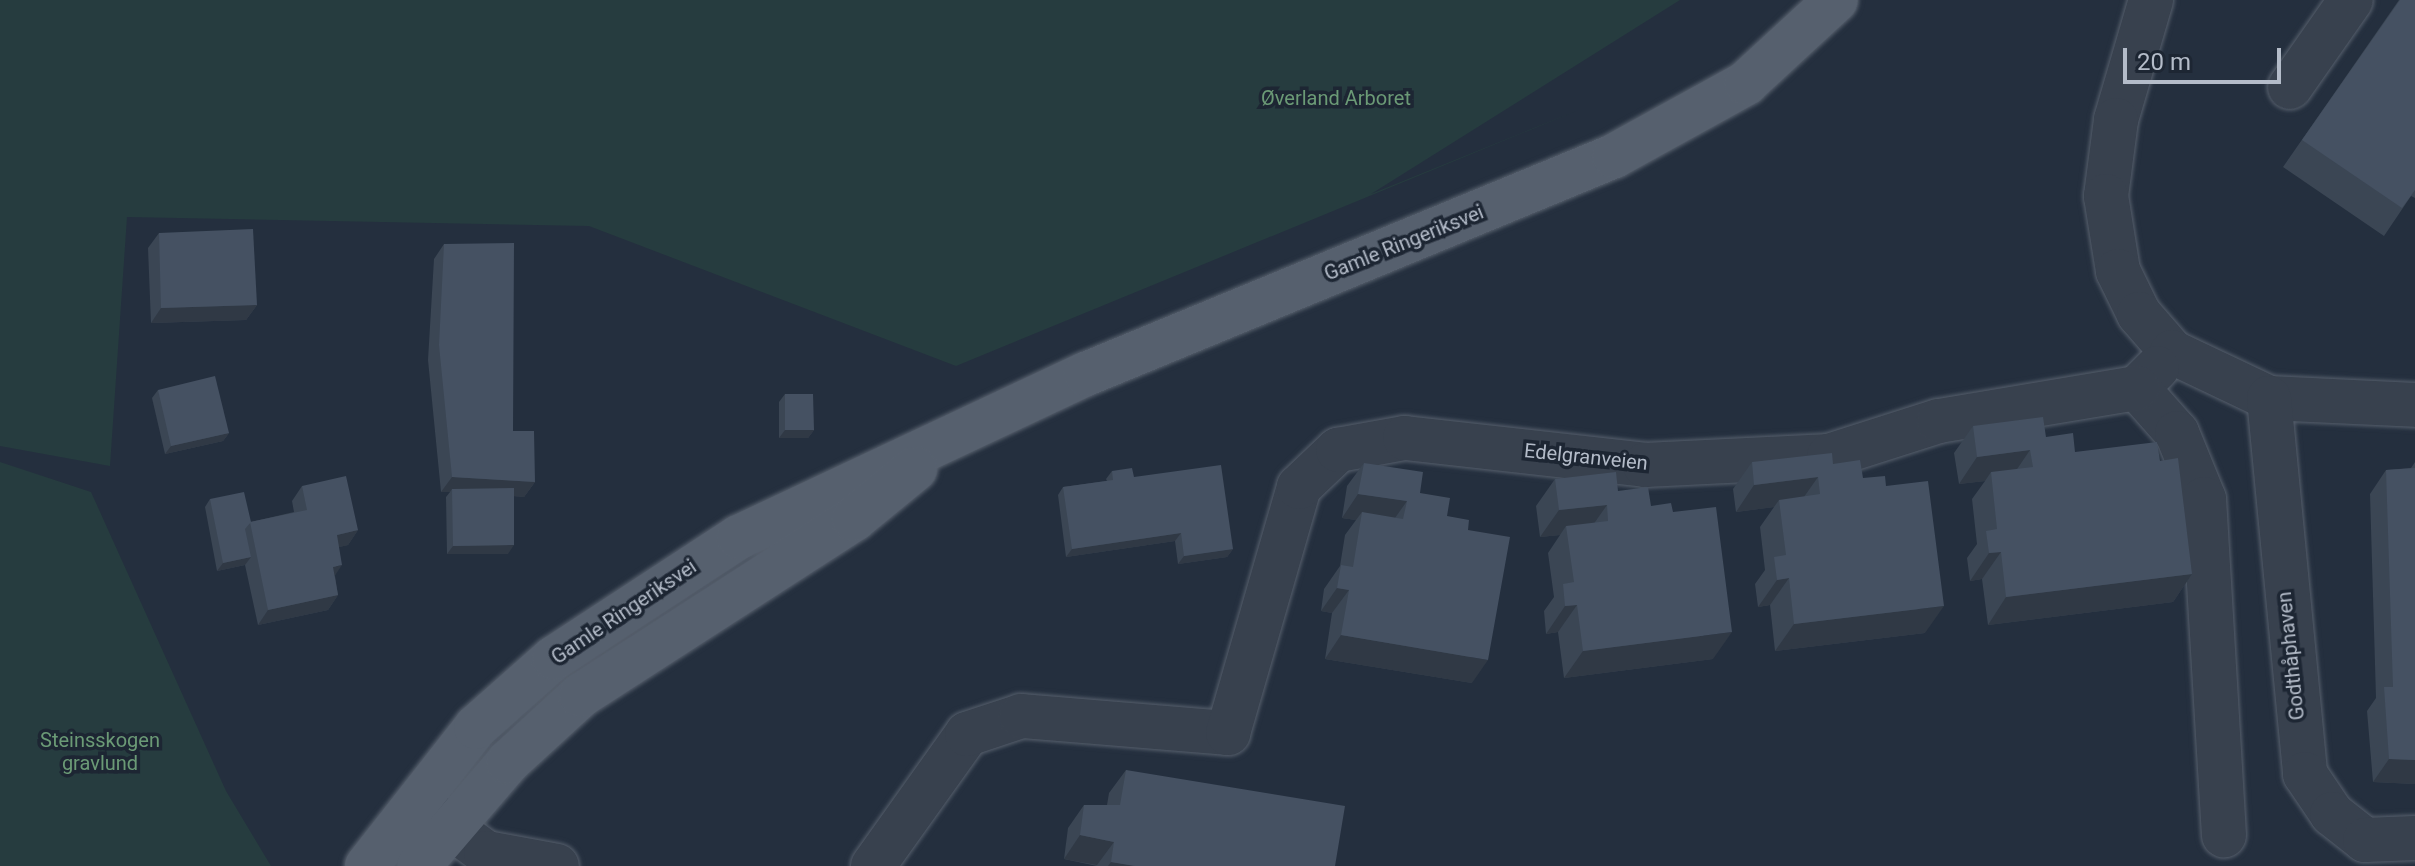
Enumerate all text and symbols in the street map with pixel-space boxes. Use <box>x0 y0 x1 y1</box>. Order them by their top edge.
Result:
scale bar <box>2127 32 2285 82</box>
text: 20 m <box>2137 48 2191 76</box>
park label: Øverland Arboret <box>1261 86 1411 110</box>
street label: Gamle Ringeriksvei <box>1321 200 1487 286</box>
street label: Edelgranveien <box>1523 439 1649 475</box>
street label: Gamle Ringeriksvei <box>547 555 701 669</box>
street label: Godthåphaven <box>2272 591 2310 721</box>
park label: Steinsskogen gravlund <box>40 728 160 775</box>

